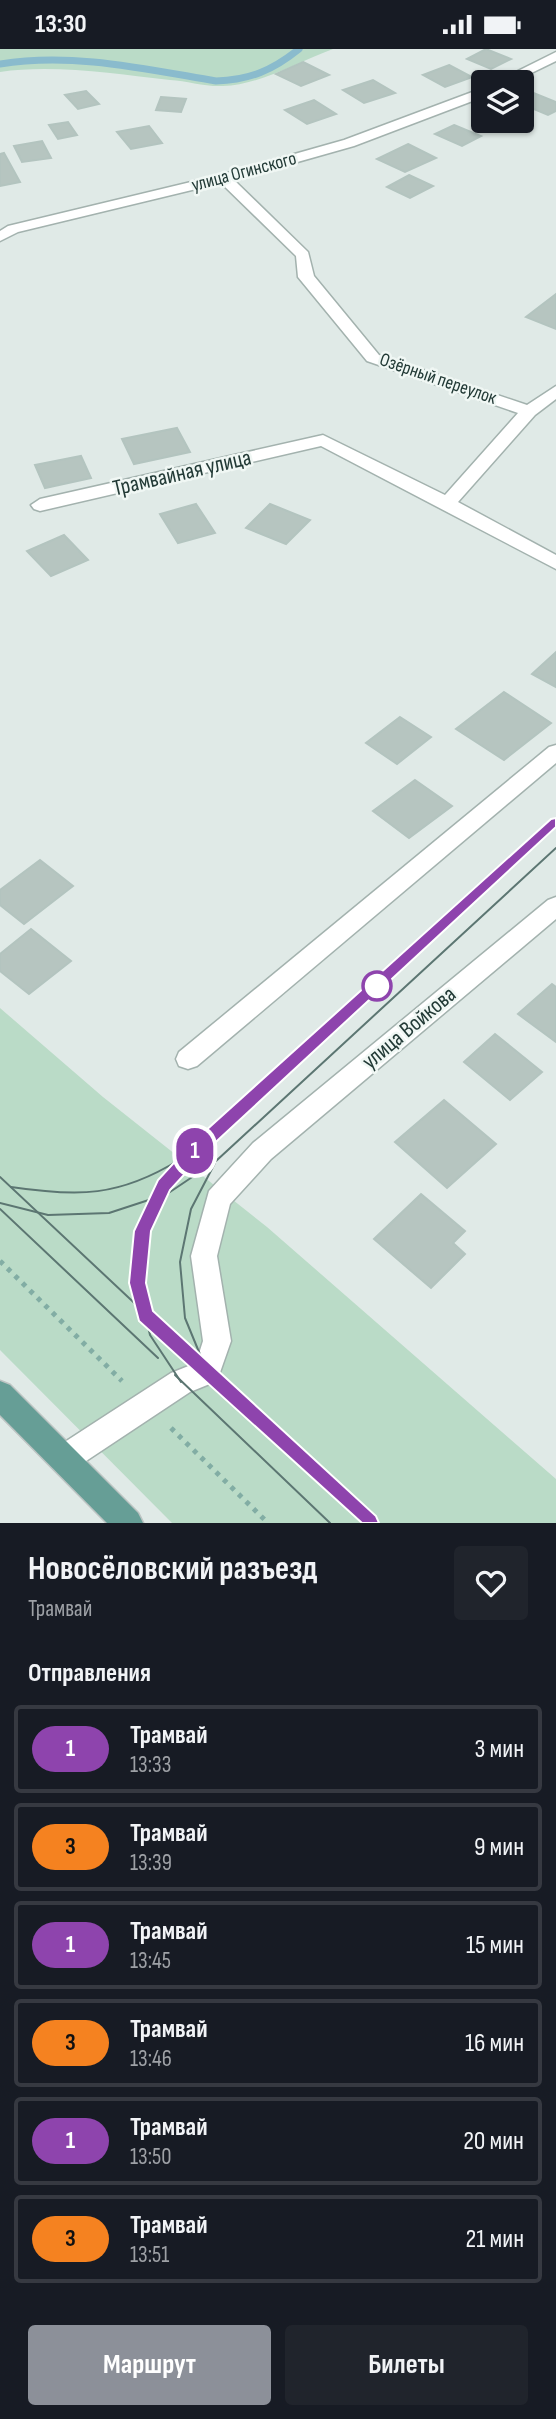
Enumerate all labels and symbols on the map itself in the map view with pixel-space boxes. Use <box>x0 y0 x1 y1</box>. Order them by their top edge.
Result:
street label: улица Огинского <box>189 147 299 197</box>
street label: Озёрный переулок <box>377 348 500 410</box>
street label: Трамвайная улица <box>110 443 254 503</box>
unlabelled marker <box>362 971 392 1001</box>
street label: улица Войкова <box>356 981 462 1075</box>
line badge: 1 <box>172 1128 218 1174</box>

